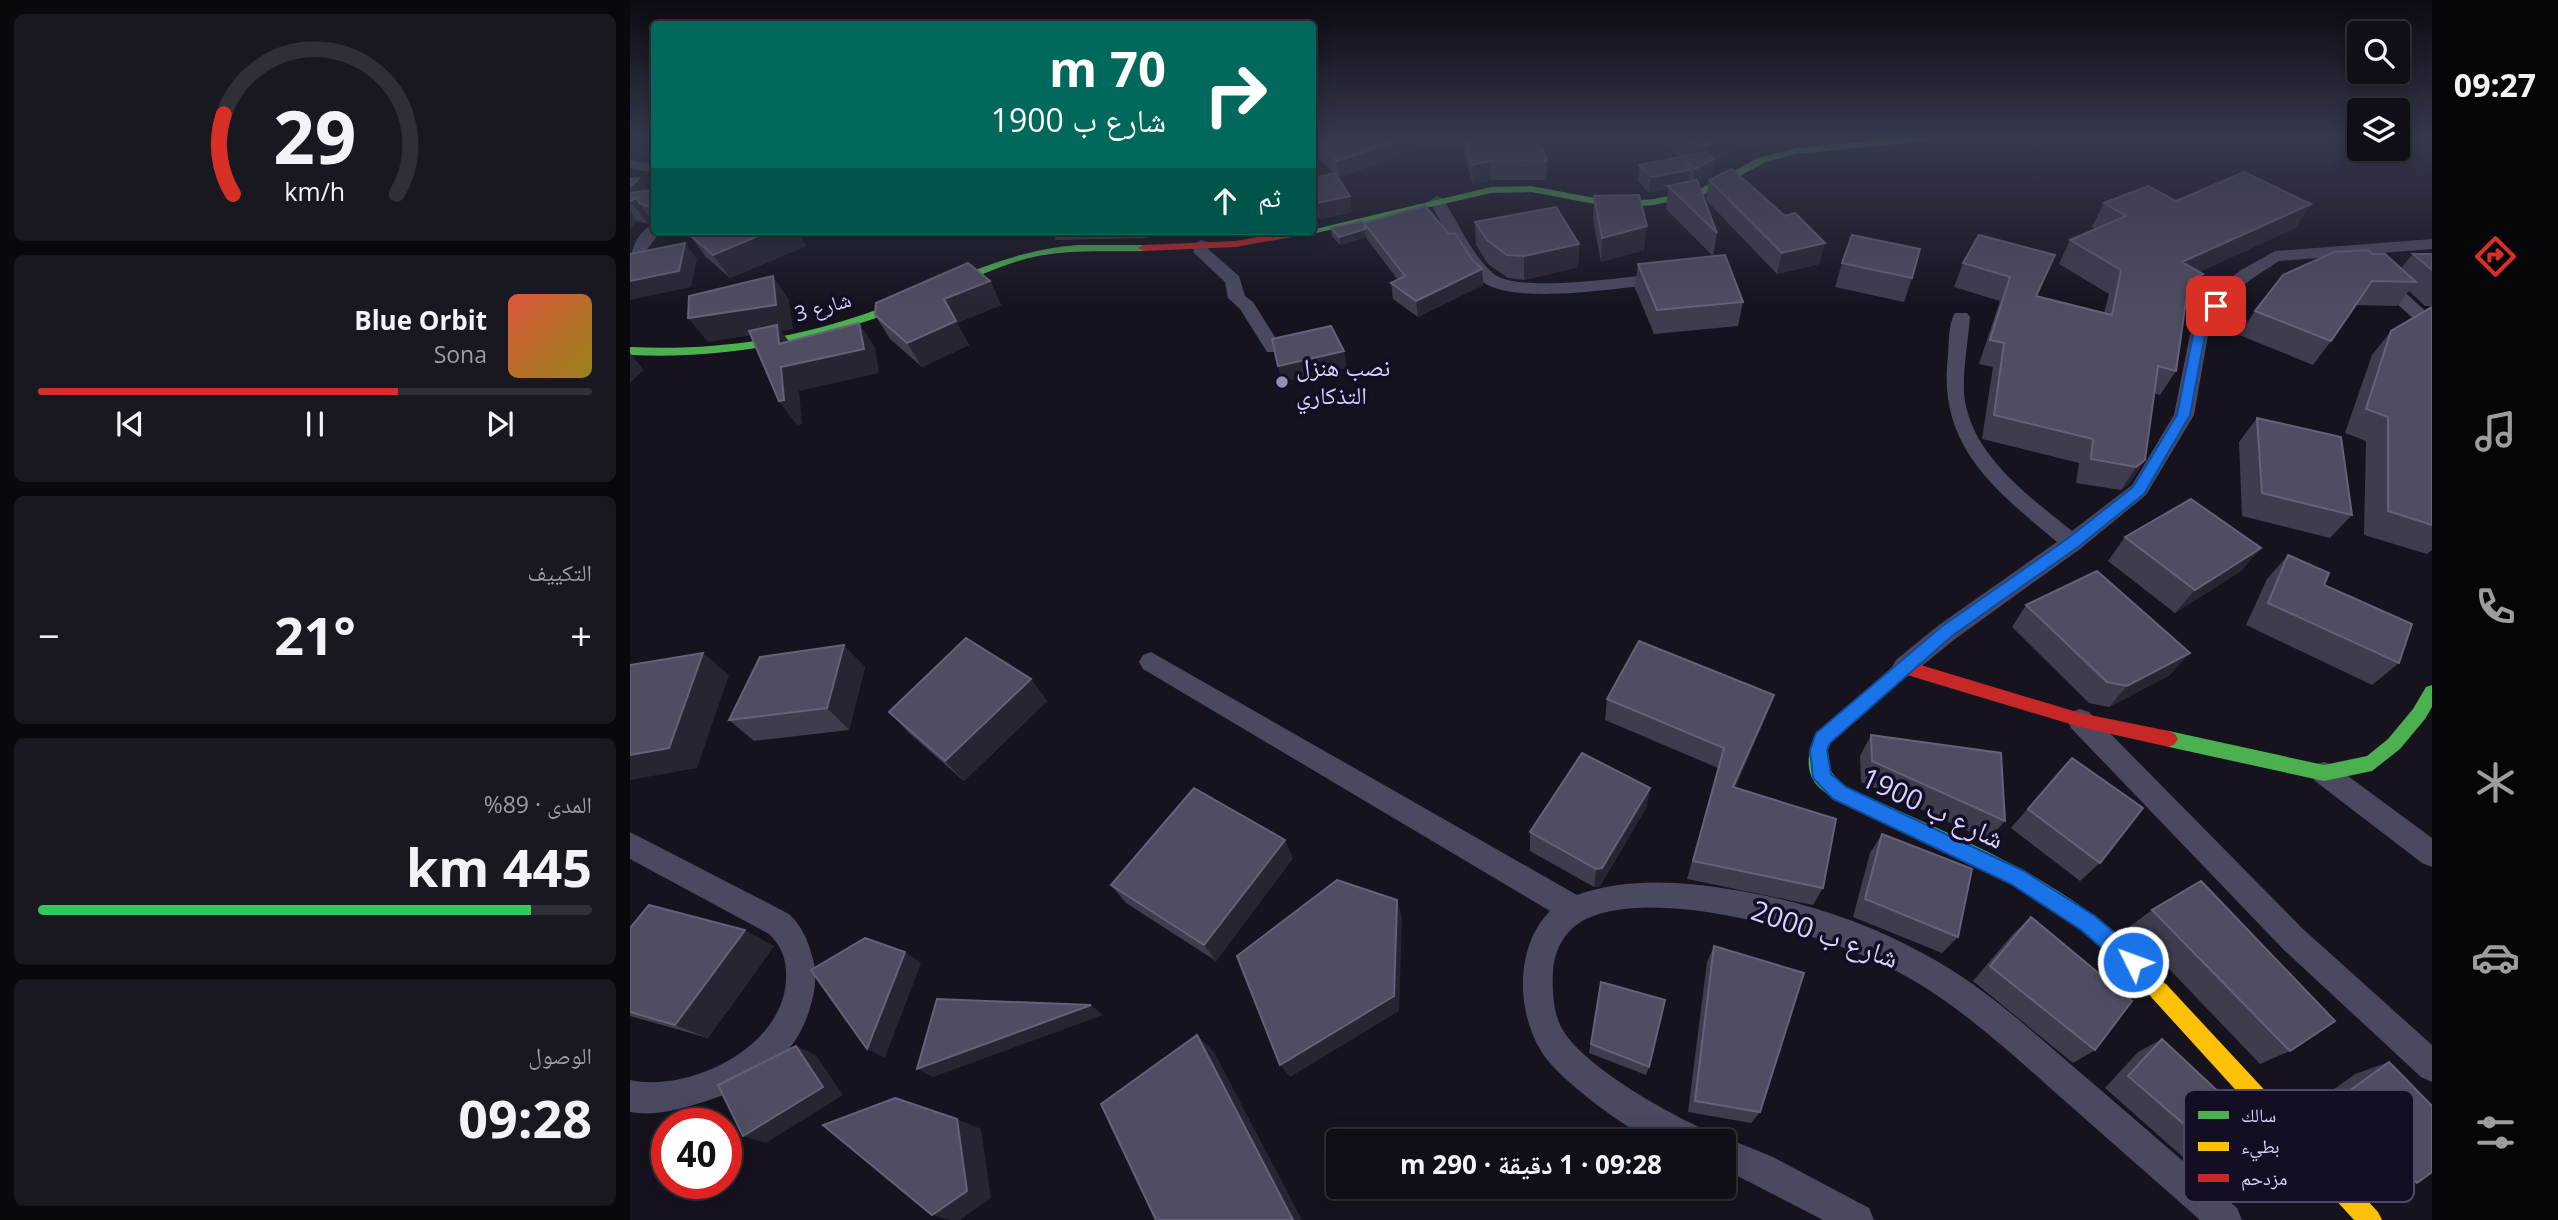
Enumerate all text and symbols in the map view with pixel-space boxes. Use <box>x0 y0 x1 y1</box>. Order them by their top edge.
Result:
map controls <box>2347 21 2410 161</box>
button: search <box>2347 21 2410 84</box>
text: 70 m <box>1049 35 1166 101</box>
icon: right <box>1190 49 1281 140</box>
text: 09:27 <box>2454 63 2536 106</box>
text: 29 <box>273 86 357 185</box>
text: شارع ب 1900 <box>991 98 1166 141</box>
button: layers <box>2347 98 2410 161</box>
text: km/h <box>285 173 345 207</box>
text: ثم <box>1258 179 1281 215</box>
icon: ahead <box>1206 182 1244 220</box>
icon: directions <box>2471 232 2520 281</box>
pin <box>2186 276 2246 336</box>
street label: شارع 3 <box>791 285 854 327</box>
icon: arrive <box>2197 287 2235 325</box>
text: Blue Orbit <box>354 302 487 338</box>
text: Sona <box>434 338 487 370</box>
place label: نصب هنزل التذكاري <box>1296 350 1390 415</box>
marker: نصب هنزل التذكاري <box>1274 374 1290 390</box>
icon: previous <box>111 405 149 443</box>
icon: pause <box>296 405 334 443</box>
icon: next <box>481 405 519 443</box>
icon: music <box>2471 407 2520 456</box>
text: التكييف <box>527 556 592 588</box>
icon: phone <box>2471 582 2520 631</box>
text: 21° <box>274 599 356 670</box>
text: − <box>38 609 60 661</box>
text: + <box>570 609 592 661</box>
street label: شارع ب 1900 <box>1856 757 2011 857</box>
icon: climate <box>2471 758 2520 807</box>
text: المدى · 89% <box>484 788 592 820</box>
text: 445 km <box>406 831 592 902</box>
street label: شارع ب 2000 <box>1747 890 1904 976</box>
position arrow <box>2096 925 2170 999</box>
icon: car <box>2471 933 2520 982</box>
text: الوصول <box>528 1039 592 1071</box>
text: 09:28 <box>458 1082 592 1153</box>
legend <box>2184 1090 2414 1202</box>
text: سالك <box>2241 1102 2276 1128</box>
speed limit sign: 40 <box>651 1108 742 1199</box>
icon: filters <box>2471 1108 2520 1157</box>
text: بطيء <box>2241 1133 2280 1162</box>
text: 09:28 · 1 دقيقة · 290 m <box>1400 1146 1662 1182</box>
text: مزدحم <box>2241 1165 2287 1191</box>

